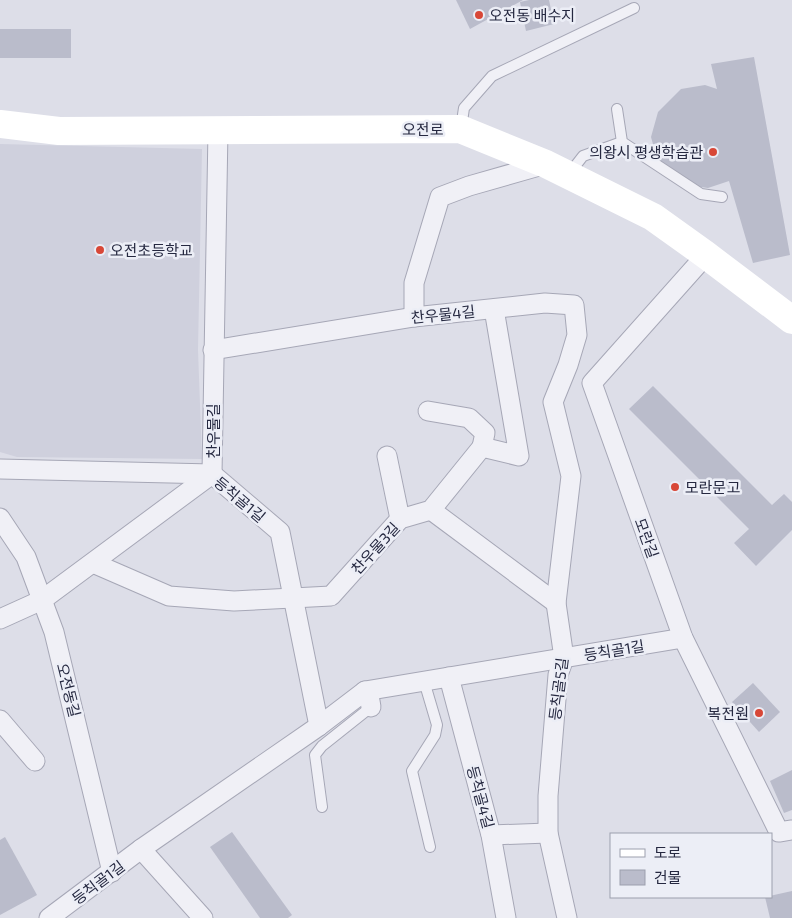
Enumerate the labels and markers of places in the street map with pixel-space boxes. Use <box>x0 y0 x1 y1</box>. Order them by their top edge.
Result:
place label: 오전동 배수지 <box>489 6 575 24</box>
marker: 오전동 배수지 <box>473 9 485 21</box>
place label: 의왕시 평생학습관 <box>589 143 703 161</box>
marker: 의왕시 평생학습관 <box>707 146 719 158</box>
place label: 오전초등학교 <box>110 241 193 259</box>
marker: 오전초등학교 <box>94 244 106 256</box>
place label: 모란문고 <box>685 478 740 496</box>
marker: 모란문고 <box>669 481 681 493</box>
place label: 복전원 <box>708 704 749 722</box>
marker: 복전원 <box>753 707 765 719</box>

